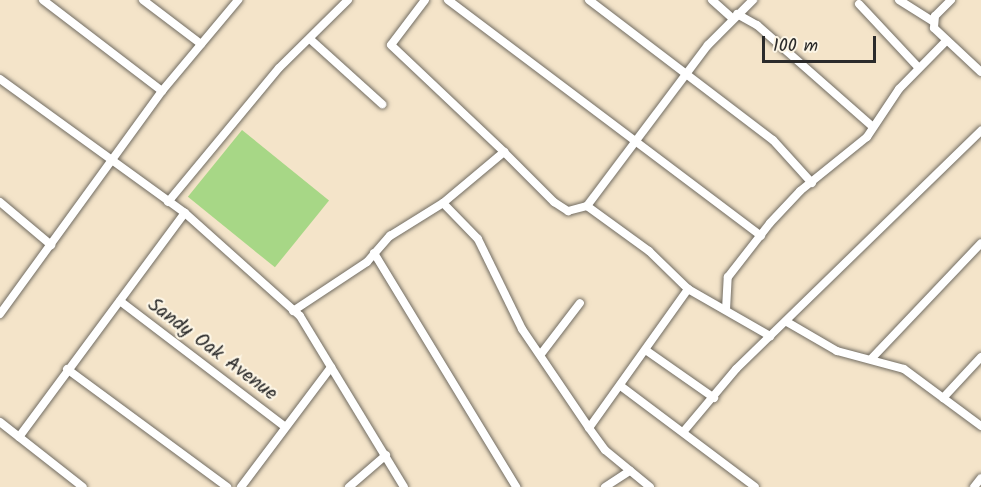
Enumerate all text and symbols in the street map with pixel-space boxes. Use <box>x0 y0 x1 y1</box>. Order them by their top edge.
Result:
scale bar <box>765 24 879 62</box>
text: 100 m <box>773 32 818 61</box>
street label: Sandy Oak Avenue <box>143 293 281 407</box>

